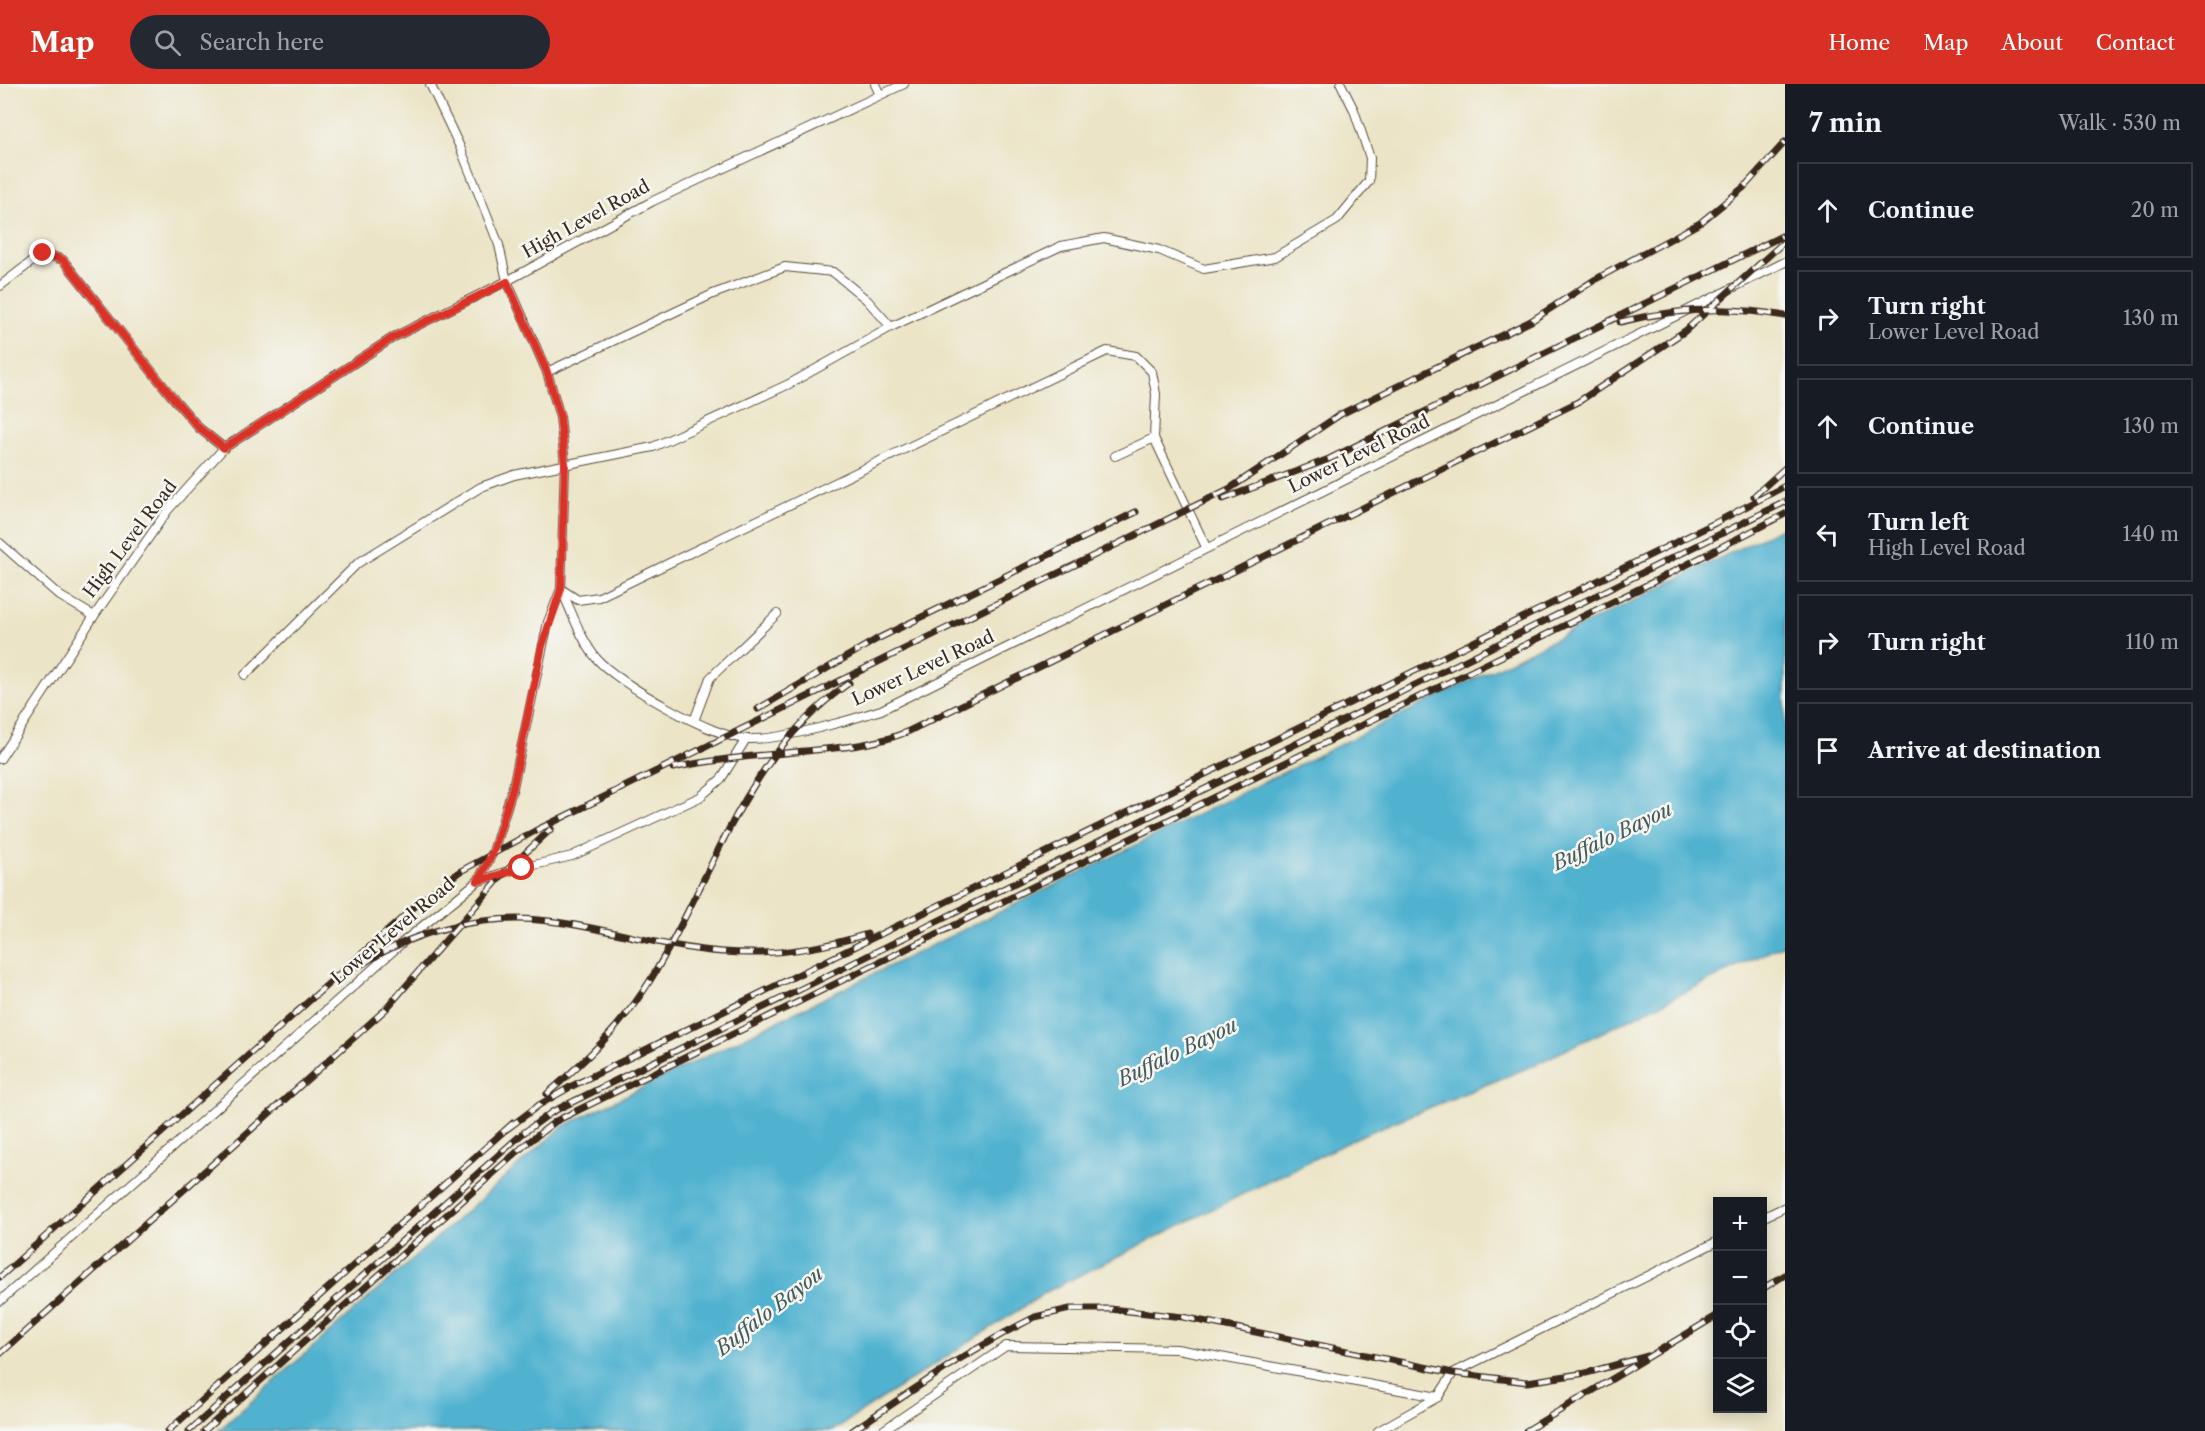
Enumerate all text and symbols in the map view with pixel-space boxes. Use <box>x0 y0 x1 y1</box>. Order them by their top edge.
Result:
search box <box>130 15 550 69</box>
text: Map <box>30 25 94 59</box>
icon: search <box>151 26 184 59</box>
text: Search here <box>199 29 324 56</box>
text: Home <box>1829 30 1890 55</box>
text: Map <box>1923 30 1968 55</box>
text: About <box>2001 30 2063 55</box>
text: Contact <box>2096 30 2175 55</box>
text: 7 min <box>1809 107 1882 139</box>
text: Walk · 530 m <box>2058 111 2181 135</box>
street label: High Level Road <box>519 175 653 263</box>
icon: ahead <box>1811 194 1844 227</box>
text: Continue <box>1868 197 1974 224</box>
text: 20 m <box>2131 198 2179 222</box>
route end <box>29 239 55 265</box>
text: Turn right <box>1868 293 1986 320</box>
icon: right <box>1811 302 1844 335</box>
text: 130 m <box>2123 306 2179 330</box>
text: Lower Level Road <box>1868 320 2040 344</box>
street label: Lower Level Road <box>1285 410 1433 498</box>
icon: ahead <box>1811 410 1844 443</box>
text: Continue <box>1868 413 1974 440</box>
text: 130 m <box>2123 414 2179 438</box>
street label: High Level Road <box>78 476 182 602</box>
text: Turn left <box>1868 509 1969 536</box>
icon: left <box>1811 518 1844 551</box>
text: 140 m <box>2122 522 2179 546</box>
text: High Level Road <box>1868 536 2026 560</box>
street label: Lower Level Road <box>848 625 998 711</box>
icon: right <box>1811 626 1844 659</box>
text: Turn right <box>1868 629 1986 656</box>
text: 110 m <box>2126 630 2179 654</box>
icon: arrive <box>1811 734 1844 767</box>
text: Arrive at destination <box>1868 737 2101 764</box>
water label: Buffalo Bayou <box>1547 797 1676 876</box>
route start <box>508 854 534 880</box>
street label: Lower Level Road <box>327 873 459 989</box>
water label: Buffalo Bayou <box>1112 1013 1241 1092</box>
map controls <box>1713 1197 1767 1413</box>
button: + <box>1713 1197 1767 1251</box>
button: − <box>1713 1251 1767 1305</box>
water label: Buffalo Bayou <box>709 1261 828 1362</box>
button: locate <box>1713 1305 1767 1359</box>
button: layers <box>1713 1359 1767 1413</box>

